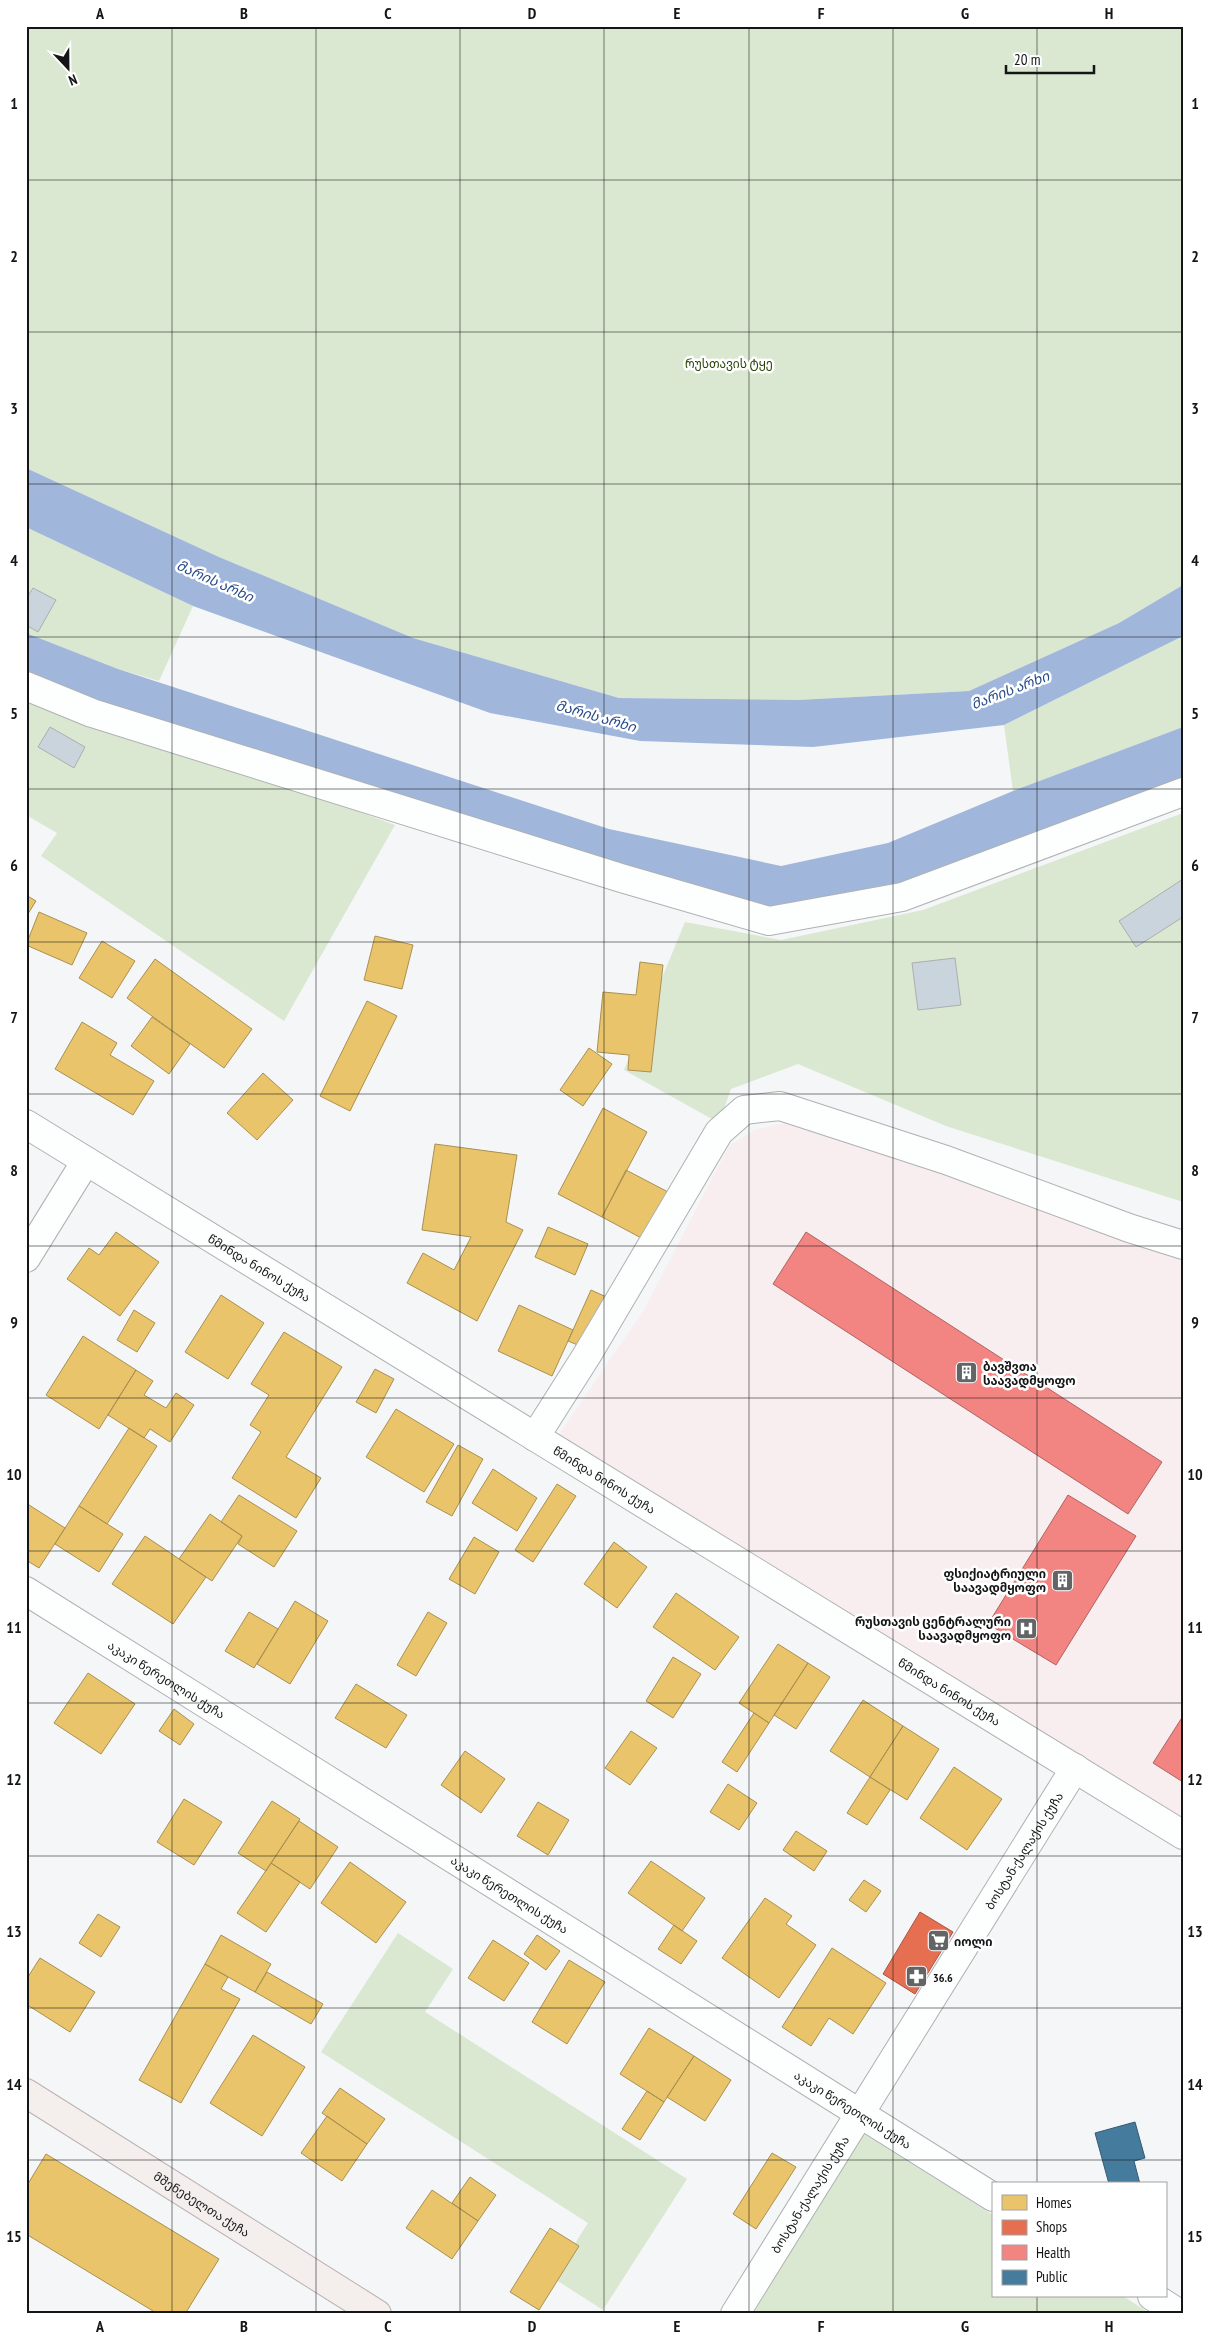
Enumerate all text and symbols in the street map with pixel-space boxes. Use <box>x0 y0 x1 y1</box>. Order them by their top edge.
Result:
text: A <box>95 3 105 23</box>
text: B <box>240 3 248 23</box>
text: C <box>384 3 392 23</box>
text: D <box>528 3 537 23</box>
text: E <box>674 3 681 23</box>
text: F <box>818 3 825 23</box>
text: G <box>961 3 969 23</box>
text: H <box>1105 3 1113 23</box>
north arrow <box>42 42 92 92</box>
scale bar <box>1006 42 1094 74</box>
text: 20 m <box>1014 50 1040 69</box>
text: N <box>66 70 80 90</box>
text: 1 <box>10 93 18 113</box>
text: 1 <box>1191 93 1199 113</box>
text: 2 <box>10 246 18 266</box>
text: 2 <box>1191 246 1199 266</box>
park label: რუსთავის ტყე <box>685 356 773 371</box>
text: 3 <box>10 398 18 418</box>
text: 3 <box>1191 398 1199 418</box>
text: 4 <box>10 550 18 570</box>
text: 4 <box>1191 550 1199 570</box>
water label: მარის არხი <box>174 556 257 606</box>
water label: მარის არხი <box>968 667 1053 713</box>
water label: მარის არხი <box>554 696 639 736</box>
text: 5 <box>10 703 18 723</box>
text: 5 <box>1191 703 1199 723</box>
text: 6 <box>10 855 18 875</box>
text: 6 <box>1191 855 1199 875</box>
text: 7 <box>10 1007 18 1027</box>
text: 7 <box>1191 1007 1199 1027</box>
text: 8 <box>10 1160 18 1180</box>
text: 8 <box>1191 1160 1199 1180</box>
street label: წმინდა ნინოს ქუჩა <box>206 1230 313 1305</box>
text: 9 <box>10 1312 18 1332</box>
text: 9 <box>1191 1312 1199 1332</box>
place label: ბავშვთა საავადმყოფო <box>983 1359 1076 1389</box>
building icon: ბავშვთა საავადმყოფო <box>955 1361 979 1385</box>
street label: წმინდა ნინოს ქუჩა <box>551 1442 658 1517</box>
text: 10 <box>6 1464 22 1484</box>
text: 10 <box>1187 1464 1203 1484</box>
place label: ფსიქიატრიული საავადმყოფო <box>944 1566 1046 1596</box>
building icon: ფსიქიატრიული საავადმყოფო <box>1050 1568 1074 1592</box>
place label: რუსთავის ცენტრალური საავადმყოფო <box>855 1614 1011 1644</box>
hospital icon: რუსთავის ცენტრალური საავადმყოფო <box>1015 1616 1039 1640</box>
text: 11 <box>6 1617 22 1637</box>
text: 11 <box>1187 1617 1203 1637</box>
street label: აკაკი წერეთლის ქუჩა <box>105 1637 228 1721</box>
street label: წმინდა ნინოს ქუჩა <box>896 1654 1003 1729</box>
text: 12 <box>6 1769 22 1789</box>
text: 12 <box>1187 1769 1203 1789</box>
street label: ბოსტან-ქალაქის ქუჩა <box>981 1789 1066 1912</box>
street label: აკაკი წერეთლის ქუჩა <box>449 1852 571 1936</box>
text: 13 <box>6 1921 22 1941</box>
text: 13 <box>1187 1921 1203 1941</box>
supermarket icon: იოლი <box>926 1929 950 1953</box>
place label: იოლი <box>954 1934 993 1950</box>
pharmacy icon: 36.6 <box>905 1965 929 1989</box>
place label: 36.6 <box>933 1970 953 1985</box>
street label: აკაკი წერეთლის ქუჩა <box>792 2067 914 2152</box>
text: 14 <box>6 2074 22 2094</box>
text: 14 <box>1187 2074 1203 2094</box>
street label: ბოსტან-ქალაქის ქუჩა <box>767 2133 852 2256</box>
street label: მშენებელთა ქუჩა <box>151 2168 253 2240</box>
legend <box>992 2182 1166 2298</box>
text: Homes <box>1036 2193 1072 2212</box>
text: Shops <box>1036 2217 1067 2236</box>
text: 15 <box>6 2226 22 2246</box>
text: 15 <box>1187 2226 1203 2246</box>
text: Health <box>1036 2243 1070 2262</box>
text: Public <box>1036 2267 1068 2286</box>
text: A <box>95 2316 105 2336</box>
text: B <box>240 2316 248 2336</box>
text: C <box>384 2316 392 2336</box>
text: D <box>528 2316 537 2336</box>
text: E <box>674 2316 681 2336</box>
text: F <box>818 2316 825 2336</box>
text: G <box>961 2316 969 2336</box>
text: H <box>1105 2316 1113 2336</box>

